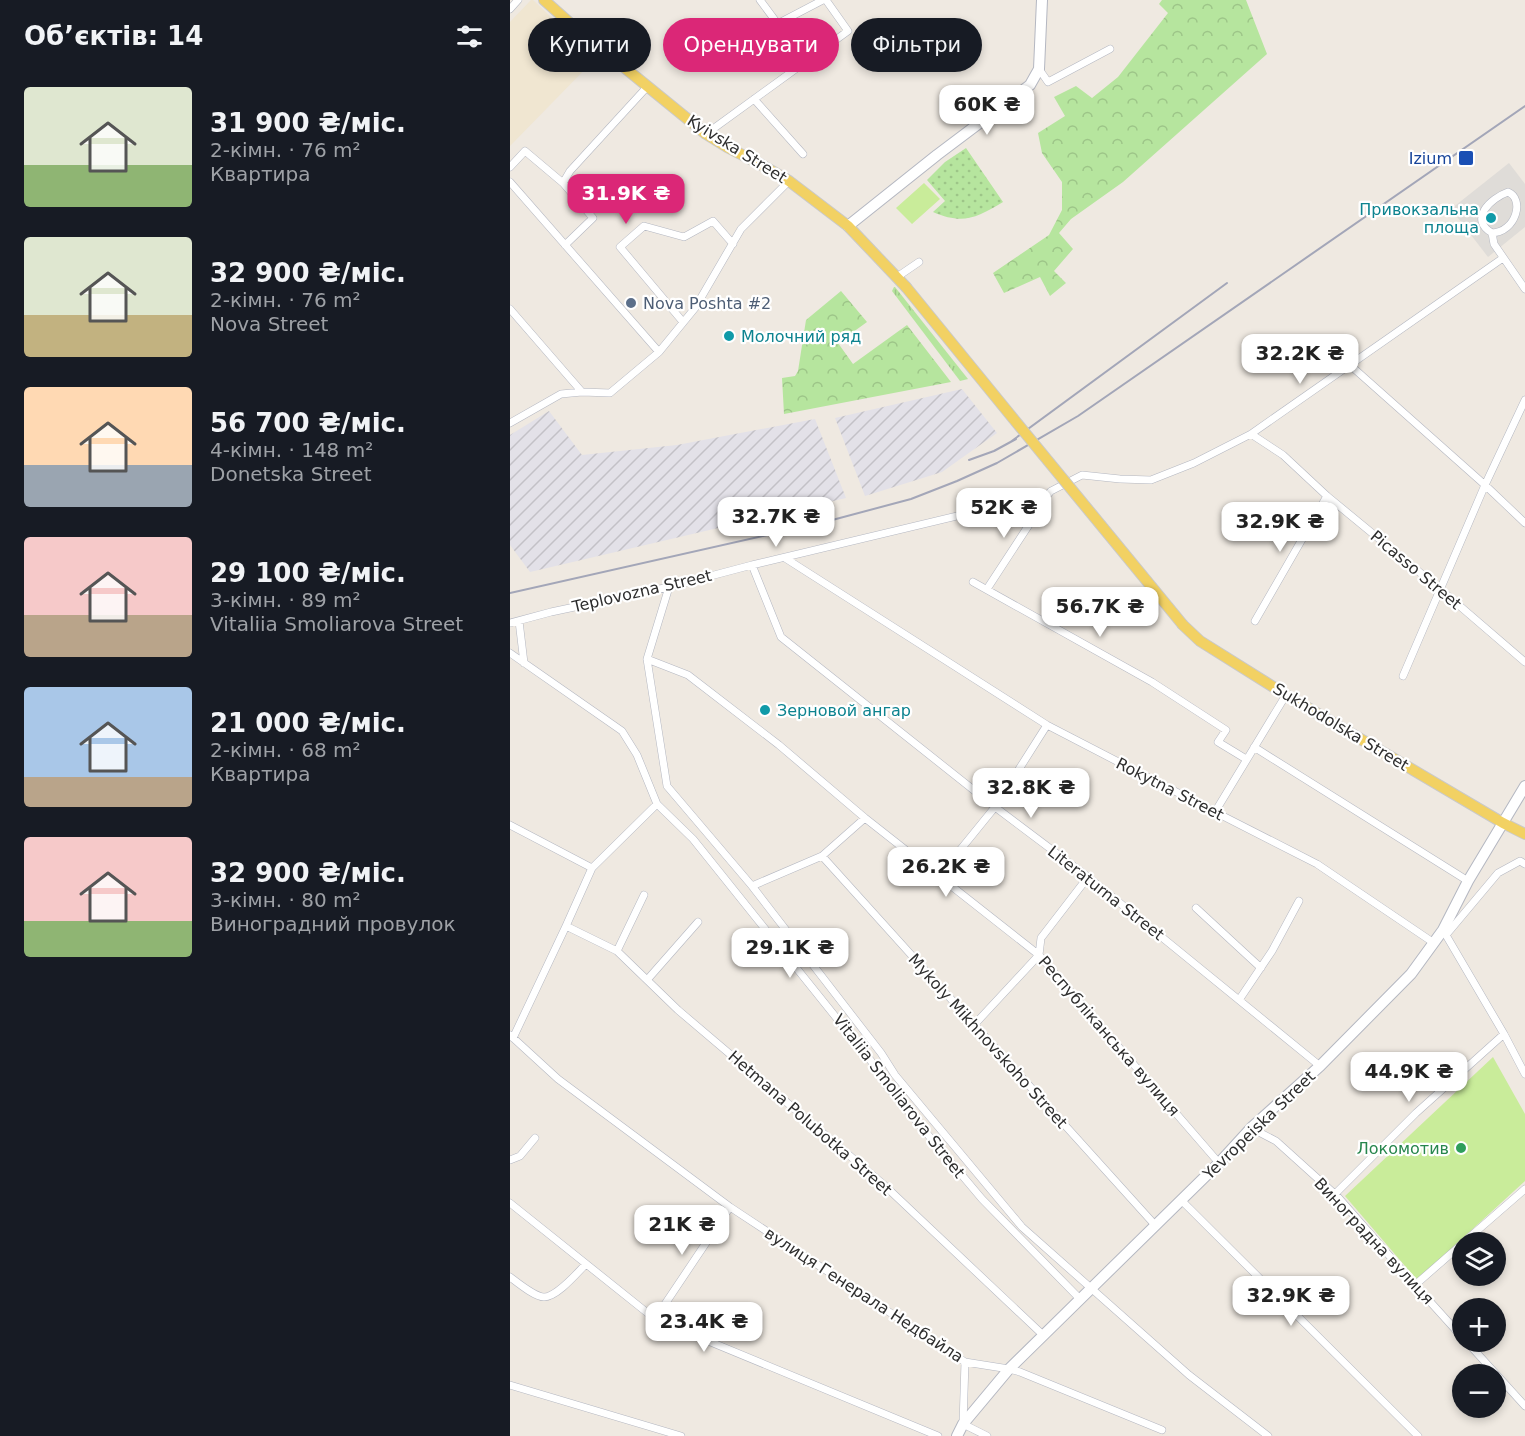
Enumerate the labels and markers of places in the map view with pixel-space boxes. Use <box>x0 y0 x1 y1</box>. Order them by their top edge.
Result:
pin: 60K ₴ <box>945 85 1029 136</box>
place label: Izium <box>1409 149 1452 168</box>
marker: Izium <box>1457 149 1475 167</box>
pin: 31.9K ₴ <box>571 174 681 225</box>
place label: Привокзальна площа <box>1359 200 1479 237</box>
marker: Привокзальна площа <box>1484 211 1498 225</box>
place label: Nova Poshta #2 <box>643 294 771 313</box>
marker: Nova Poshta #2 <box>624 296 638 310</box>
place label: Молочний ряд <box>741 327 861 346</box>
marker: Молочний ряд <box>722 329 736 343</box>
pin: 32.2K ₴ <box>1245 334 1355 385</box>
pin: 52K ₴ <box>962 488 1046 539</box>
pin: 32.7K ₴ <box>721 497 831 548</box>
pin: 32.9K ₴ <box>1225 502 1335 553</box>
pin: 56.7K ₴ <box>1045 587 1155 638</box>
place label: Зерновой ангар <box>777 701 911 720</box>
marker: Зерновой ангар <box>758 703 772 717</box>
pin: 32.8K ₴ <box>976 768 1086 819</box>
pin: 26.2K ₴ <box>891 847 1001 898</box>
pin: 29.1K ₴ <box>735 928 845 979</box>
pin: 44.9K ₴ <box>1354 1052 1464 1103</box>
place label: Локомотив <box>1357 1139 1449 1158</box>
marker: Локомотив <box>1454 1141 1468 1155</box>
pin: 21K ₴ <box>640 1205 724 1256</box>
pin: 32.9K ₴ <box>1236 1276 1346 1327</box>
pin: 23.4K ₴ <box>649 1302 759 1353</box>

